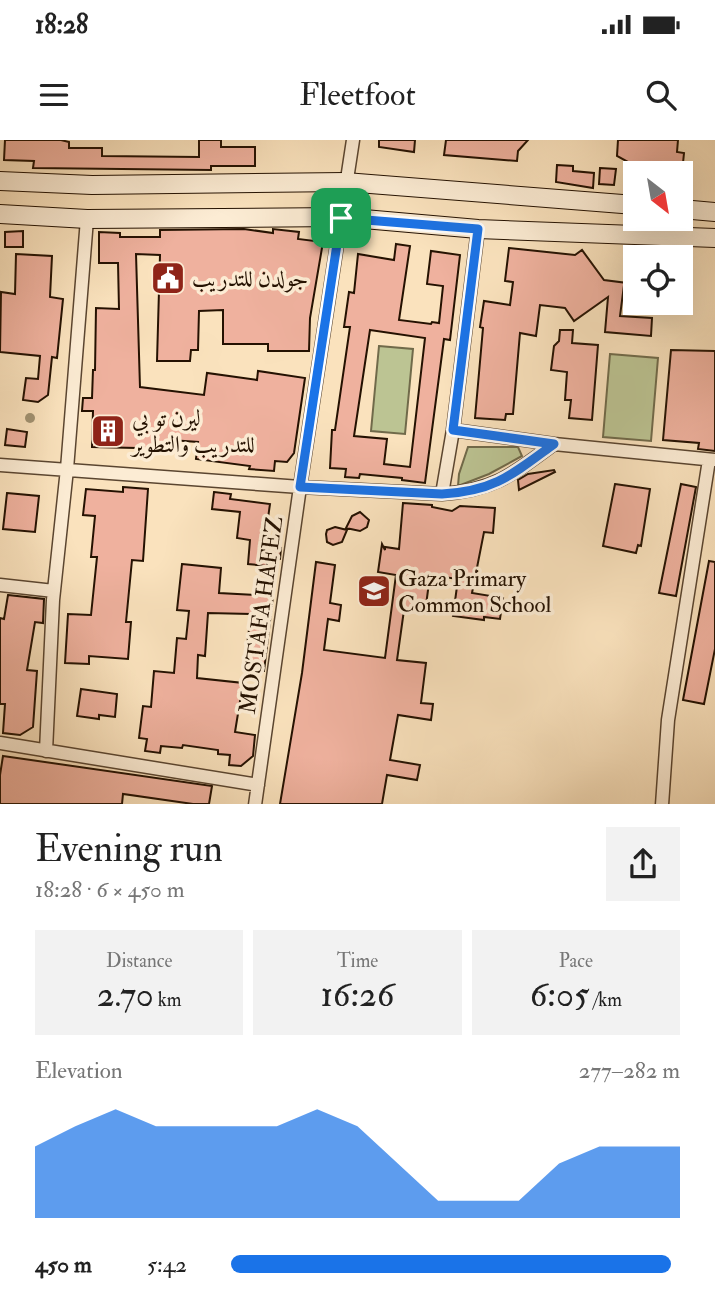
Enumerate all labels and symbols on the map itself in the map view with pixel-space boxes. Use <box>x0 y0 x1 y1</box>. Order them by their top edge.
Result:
north arrow <box>623 161 693 231</box>
pin <box>311 188 371 248</box>
public building icon: جولدن للتدريب <box>149 259 187 297</box>
place label: جولدن للتدريب <box>192 264 308 293</box>
place label: ليرن تو بي للتدريب والتطوير <box>130 404 255 459</box>
building icon: ليرن تو بي للتدريب والتطوير <box>89 412 127 450</box>
street label: MOSTAFA HAFEZ <box>233 514 289 716</box>
place label: Gaza Primary Common School <box>398 564 551 619</box>
school or university icon: Gaza Primary Common School <box>355 572 393 610</box>

